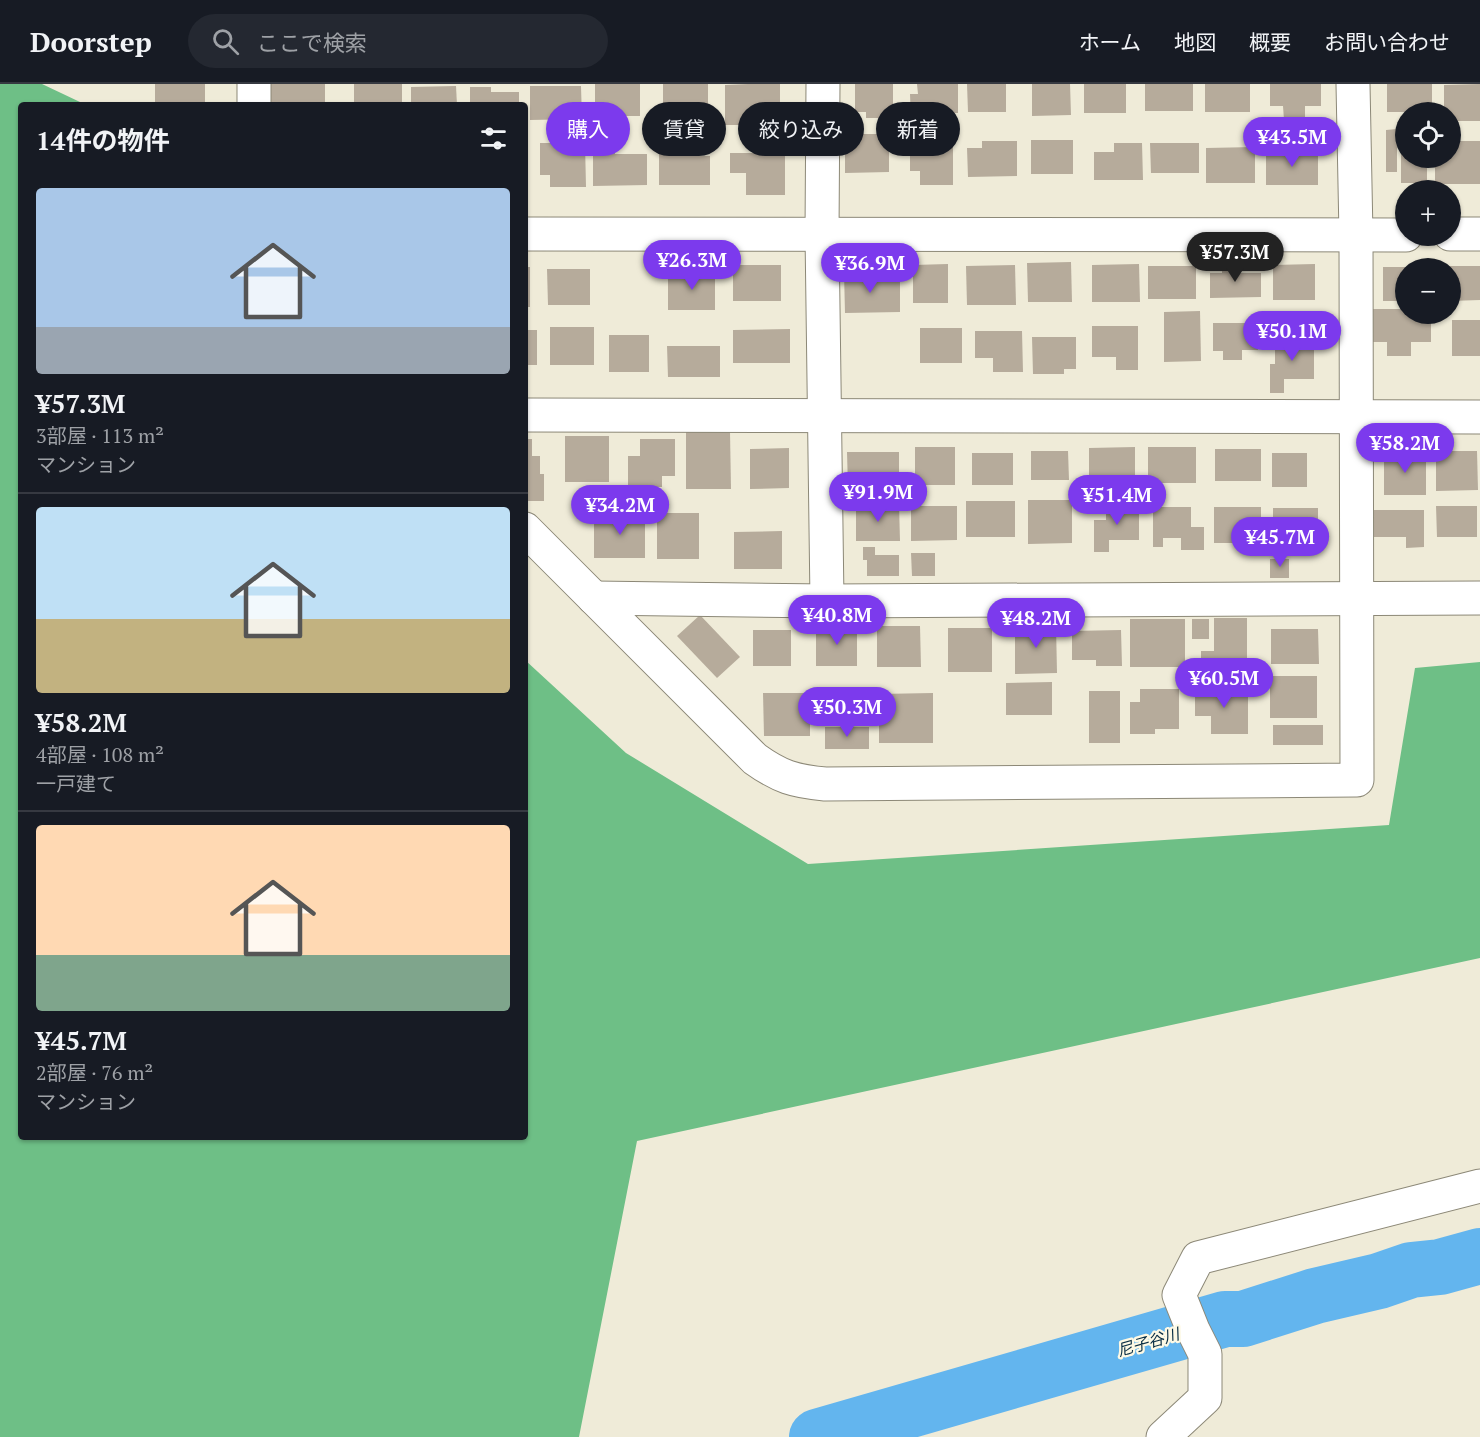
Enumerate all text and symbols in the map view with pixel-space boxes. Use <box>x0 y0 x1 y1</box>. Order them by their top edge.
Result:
search box <box>188 14 608 68</box>
text: Doorstep <box>30 23 152 60</box>
icon: search <box>209 25 242 58</box>
text: ここで検索 <box>257 28 367 57</box>
text: ホーム <box>1079 28 1141 56</box>
text: 地図 <box>1174 28 1216 56</box>
text: 概要 <box>1249 28 1291 56</box>
text: お問い合わせ <box>1324 28 1450 56</box>
chip: 購入 <box>546 102 630 156</box>
chip: 賃貸 <box>642 102 726 156</box>
chip: 絞り込み <box>738 102 864 156</box>
chip: 新着 <box>876 102 960 156</box>
map controls <box>1395 102 1461 324</box>
button: locate <box>1395 102 1461 168</box>
pin: ¥43.5M <box>1243 117 1341 168</box>
icon: filters <box>477 122 510 155</box>
text: 14件の物件 <box>36 123 169 157</box>
text: ¥43.5M <box>1257 123 1327 150</box>
button: + <box>1395 180 1461 246</box>
icon: home <box>219 227 327 335</box>
pin: ¥57.3M <box>1186 232 1284 283</box>
text: ¥57.3M <box>1201 238 1269 265</box>
pin: ¥26.3M <box>643 240 741 291</box>
pin: ¥36.9M <box>821 243 919 294</box>
text: ¥26.3M <box>657 246 727 273</box>
text: ¥36.9M <box>835 249 905 276</box>
button: − <box>1395 258 1461 324</box>
pin: ¥50.1M <box>1243 311 1341 362</box>
text: ¥50.1M <box>1257 317 1327 344</box>
text: ¥57.3M <box>36 386 125 420</box>
text: 3部屋 · 113 m² <box>36 422 164 449</box>
pin: ¥58.2M <box>1356 423 1454 474</box>
text: ¥58.2M <box>1370 429 1440 456</box>
text: マンション <box>36 451 136 478</box>
pin: ¥91.9M <box>829 472 927 523</box>
pin: ¥51.4M <box>1068 475 1166 526</box>
text: ¥91.9M <box>843 478 913 505</box>
text: ¥51.4M <box>1082 481 1152 508</box>
pin: ¥34.2M <box>571 485 669 536</box>
text: ¥34.2M <box>585 491 655 518</box>
pin: ¥45.7M <box>1231 517 1329 568</box>
text: ¥45.7M <box>1245 523 1315 550</box>
icon: home <box>219 546 327 654</box>
pin: ¥40.8M <box>788 595 886 646</box>
pin: ¥48.2M <box>987 598 1085 649</box>
text: ¥40.8M <box>802 601 872 628</box>
text: ¥48.2M <box>1001 604 1071 631</box>
pin: ¥60.5M <box>1175 658 1273 709</box>
text: ¥60.5M <box>1189 664 1259 691</box>
pin: ¥50.3M <box>798 687 896 738</box>
text: ¥50.3M <box>812 693 882 720</box>
text: ¥58.2M <box>36 705 127 739</box>
text: 4部屋 · 108 m² <box>36 741 164 768</box>
text: 一戸建て <box>36 770 116 797</box>
icon: home <box>219 864 327 972</box>
text: ¥45.7M <box>36 1023 127 1057</box>
text: 2部屋 · 76 m² <box>36 1059 153 1086</box>
text: マンション <box>36 1088 136 1115</box>
water label: 尼子谷川 <box>1114 1322 1184 1361</box>

